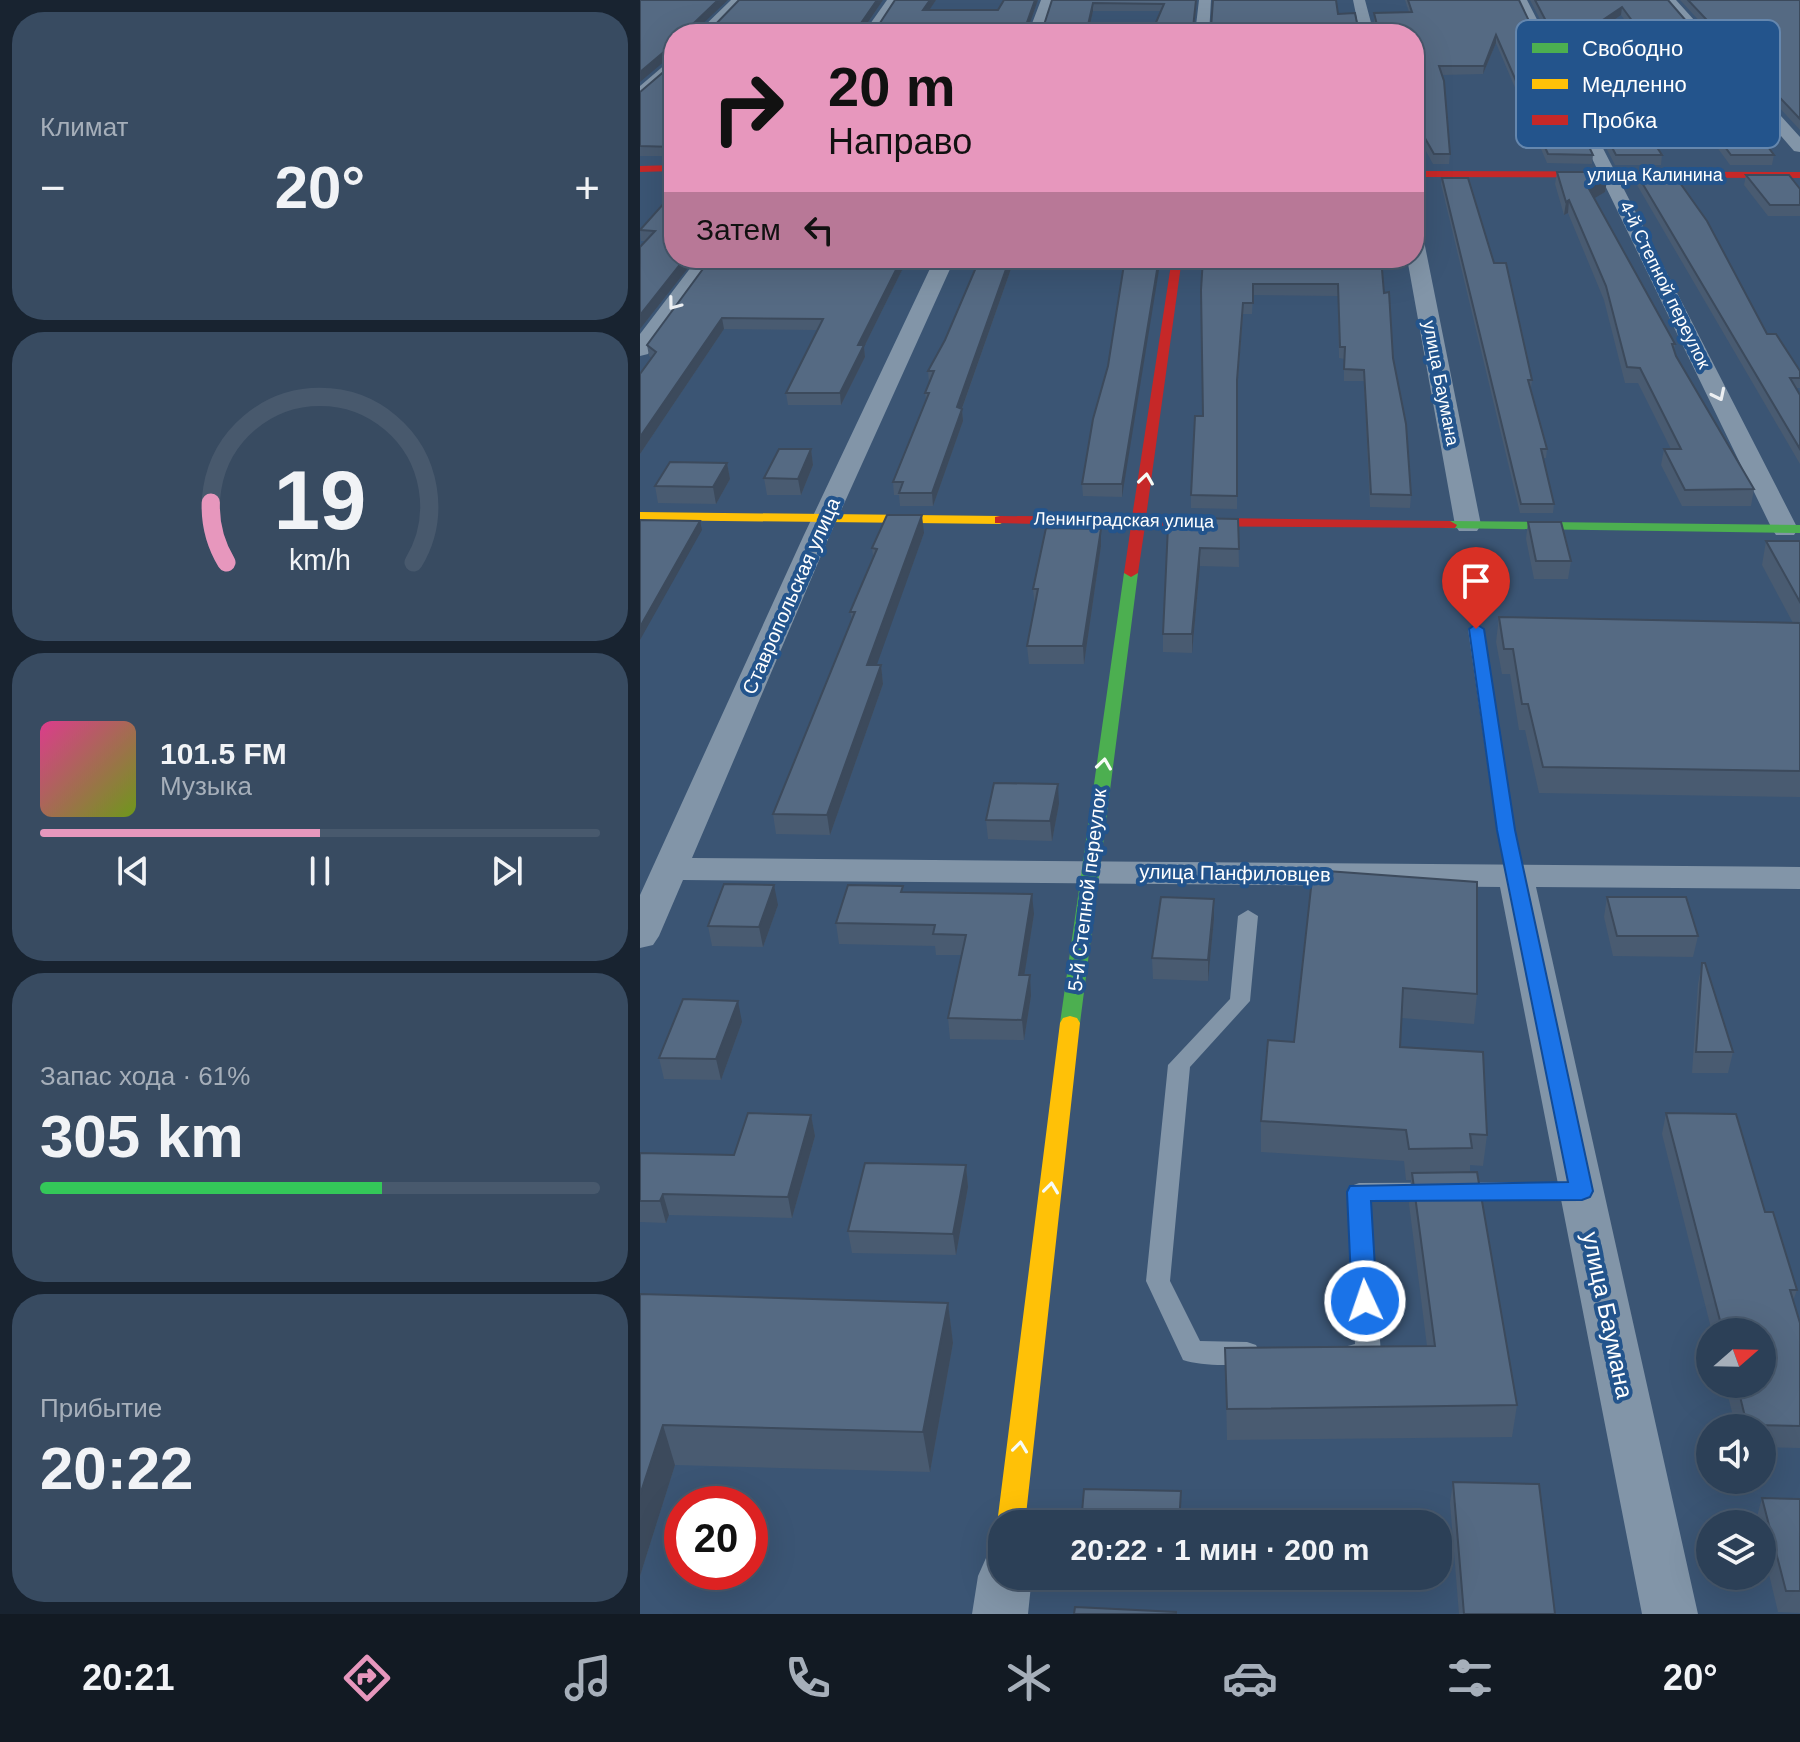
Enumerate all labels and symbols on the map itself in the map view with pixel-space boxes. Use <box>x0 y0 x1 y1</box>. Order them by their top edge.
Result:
legend <box>1516 20 1780 148</box>
text: Свободно <box>1582 36 1683 61</box>
text: Медленно <box>1582 72 1687 97</box>
text: Пробка <box>1582 108 1658 133</box>
street label: улица Калинина <box>1587 165 1724 185</box>
street label: 4-й Степной переулок <box>1616 198 1714 372</box>
one-way arrow <box>669 295 684 309</box>
street label: улица Баумана <box>1419 319 1463 448</box>
one-way arrow <box>1709 387 1725 402</box>
one-way arrow <box>1137 472 1154 486</box>
street label: Ставропольская улица <box>738 494 845 698</box>
street label: Ленинградская улица <box>1034 508 1215 532</box>
pin <box>1442 547 1510 629</box>
one-way arrow <box>1095 757 1112 771</box>
street label: 5-й Степной переулок <box>1064 787 1110 993</box>
street label: улица Панфиловцев <box>1139 860 1331 886</box>
one-way arrow <box>1042 1181 1059 1194</box>
street label: улица Баумана <box>1577 1229 1639 1401</box>
position arrow <box>1323 1259 1407 1343</box>
north arrow <box>1696 1318 1776 1398</box>
one-way arrow <box>1011 1440 1028 1453</box>
speed limit sign: 20 <box>664 1486 768 1590</box>

